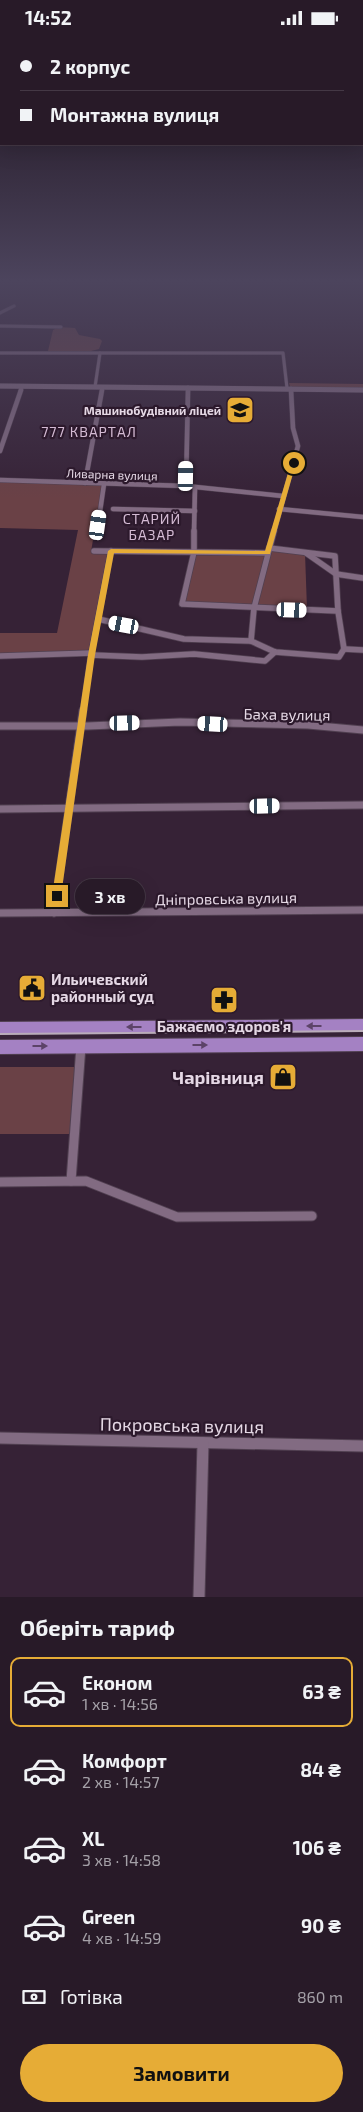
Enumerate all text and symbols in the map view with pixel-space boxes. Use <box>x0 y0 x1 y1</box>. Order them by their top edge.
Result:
text: 14:52 <box>25 6 72 29</box>
text: 2 корпус <box>50 55 130 78</box>
text: Монтажна вулиця <box>50 103 219 126</box>
school or university icon: Машинобудівний ліцей <box>225 395 255 425</box>
place label: Машинобудівний ліцей <box>84 403 221 417</box>
district label: 777 КВАРТАЛ <box>41 423 137 440</box>
route start <box>283 452 305 474</box>
car <box>178 461 193 491</box>
street label: Ливарна вулиця <box>66 465 158 484</box>
car <box>88 509 107 541</box>
district label: СТАРИЙ БАЗАР <box>123 510 181 543</box>
car <box>276 602 307 618</box>
car <box>107 615 140 635</box>
street label: Баха вулиця <box>243 704 331 725</box>
car <box>109 715 140 731</box>
car <box>197 716 228 732</box>
car <box>249 798 280 814</box>
callout: 3 хв <box>74 879 144 913</box>
route end <box>46 885 68 907</box>
text: 3 хв <box>95 887 125 906</box>
street label: Дніпровська вулиця <box>155 888 297 909</box>
place label: Ильичевский районный суд <box>51 970 154 1005</box>
public building icon: Ильичевский районный суд <box>17 973 47 1003</box>
pharmacy icon: Бажаємо здоров'я <box>209 985 239 1015</box>
place label: Бажаємо здоров'я <box>157 1017 291 1035</box>
one-way arrow <box>306 1022 322 1030</box>
one-way arrow <box>126 1023 142 1031</box>
one-way arrow <box>192 1041 208 1049</box>
one-way arrow <box>33 1042 49 1050</box>
shop icon: Чарівниця <box>268 1062 298 1092</box>
place label: Чарівниця <box>172 1066 264 1088</box>
street label: Покровська вулиця <box>100 1413 264 1437</box>
text: Оберіть тариф <box>20 1614 175 1640</box>
icon: car <box>22 1670 67 1715</box>
text: Економ <box>82 1671 153 1694</box>
text: 63 ₴ <box>302 1680 341 1703</box>
text: 1 хв · 14:56 <box>82 1694 158 1713</box>
icon: car <box>22 1748 67 1793</box>
text: Комфорт <box>82 1749 167 1772</box>
text: 84 ₴ <box>300 1758 341 1781</box>
text: 2 хв · 14:57 <box>82 1772 160 1791</box>
icon: car <box>22 1826 67 1871</box>
text: XL <box>82 1827 104 1850</box>
text: 106 ₴ <box>293 1836 341 1859</box>
text: 3 хв · 14:58 <box>82 1850 161 1869</box>
icon: car <box>22 1904 67 1949</box>
text: Green <box>82 1905 135 1928</box>
text: 90 ₴ <box>301 1914 341 1937</box>
text: 4 хв · 14:59 <box>82 1928 161 1947</box>
icon: cash <box>20 1983 48 2011</box>
text: Готівка <box>60 1985 123 2008</box>
text: 860 m <box>297 1987 343 2006</box>
button: Замовити <box>20 2044 343 2102</box>

